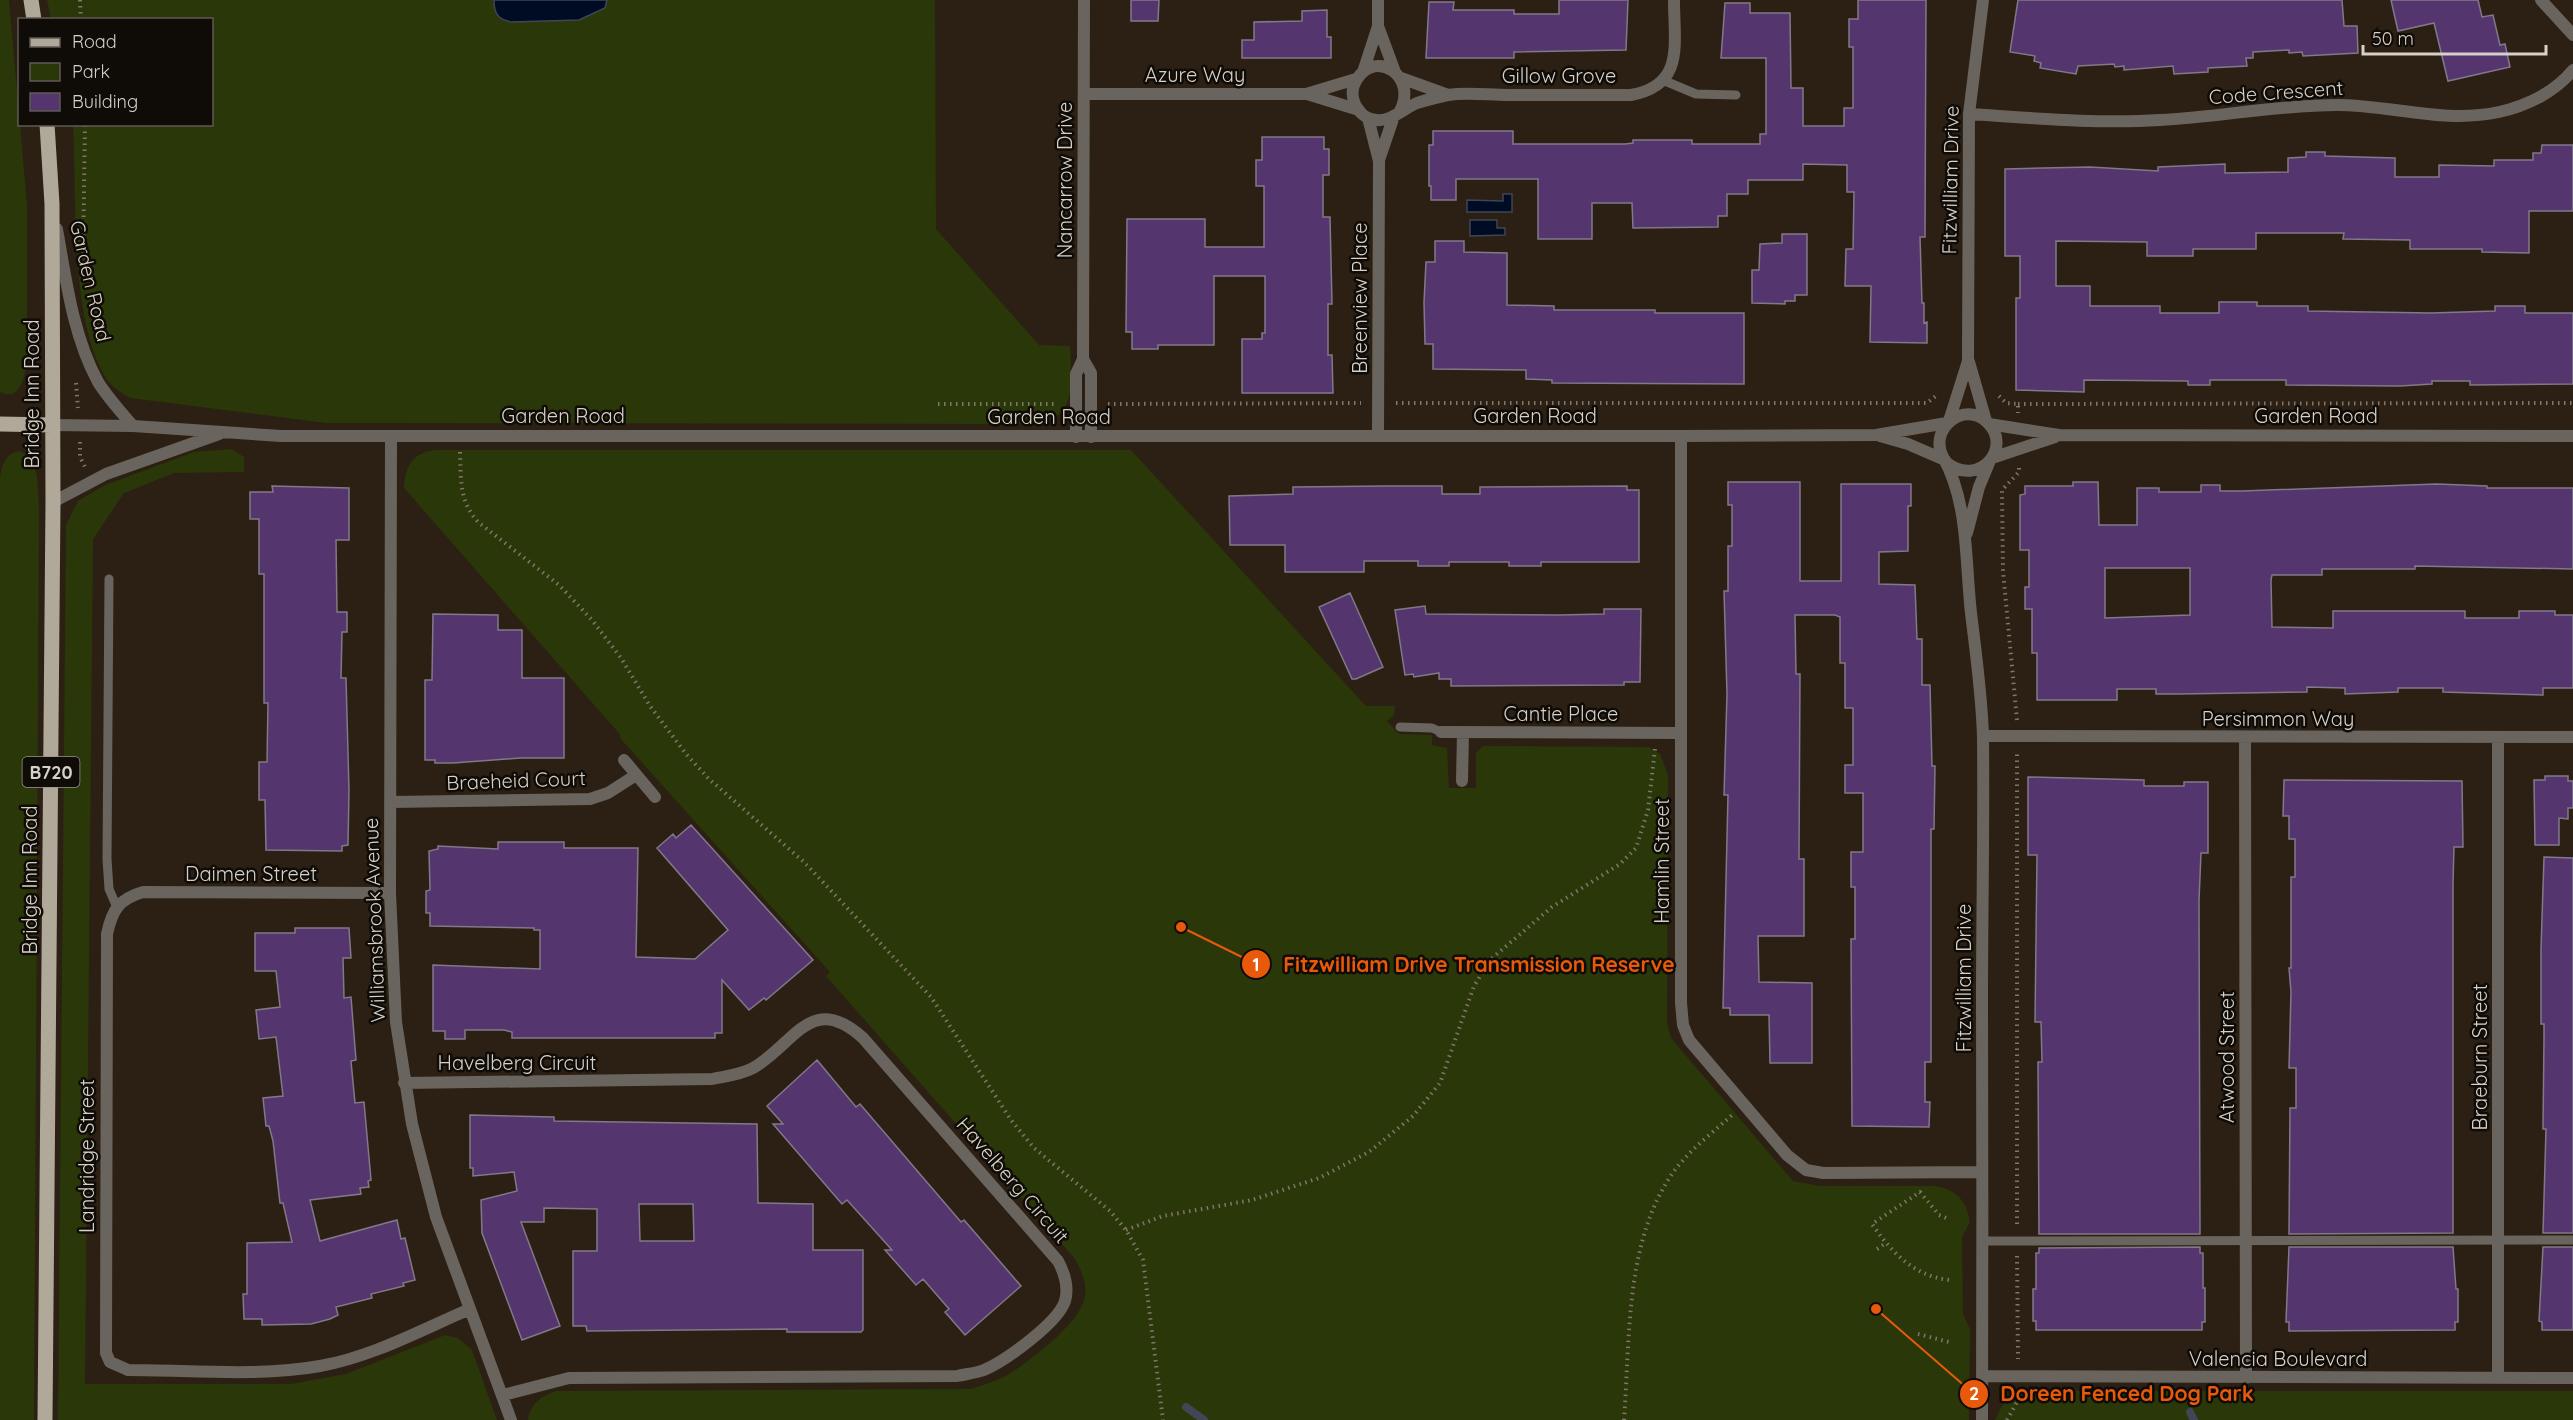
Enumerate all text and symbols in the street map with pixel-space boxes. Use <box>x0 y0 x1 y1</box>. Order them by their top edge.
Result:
legend <box>18 18 213 126</box>
scale bar <box>2363 18 2546 56</box>
text: 50 m <box>2372 27 2414 50</box>
text: Road <box>72 30 117 53</box>
text: Park <box>72 60 110 83</box>
street label: Azure Way <box>1145 62 1245 87</box>
street label: Gillow Grove <box>1502 63 1616 88</box>
street label: Code Crescent <box>2208 75 2344 109</box>
text: Building <box>72 90 138 113</box>
street label: Nancarrow Drive <box>1052 102 1077 258</box>
street label: Fitzwilliam Drive <box>1936 105 1964 255</box>
street label: Garden Road <box>65 218 117 344</box>
street label: Breenview Place <box>1347 222 1372 374</box>
street label: Bridge Inn Road <box>19 319 44 469</box>
street label: Garden Road <box>501 403 625 428</box>
street label: Garden Road <box>1473 403 1597 428</box>
street label: Garden Road <box>2254 403 2378 428</box>
street label: Garden Road <box>987 404 1111 429</box>
street label: Cantie Place <box>1504 701 1618 726</box>
street label: Persimmon Way <box>2202 706 2354 731</box>
road number: B720 <box>22 757 80 787</box>
street label: Braeheid Court <box>446 765 586 795</box>
street label: Hamlin Street <box>1649 798 1674 924</box>
street label: Bridge Inn Road <box>17 805 42 955</box>
street label: Williamsbrook Avenue <box>358 817 390 1023</box>
street label: Daimen Street <box>185 861 317 886</box>
street label: Fitzwilliam Drive <box>1951 904 1976 1052</box>
callout: Fitzwilliam Drive Transmission Reserve <box>1241 945 1687 984</box>
text: Fitzwilliam Drive Transmission Reserve <box>1283 951 1675 977</box>
text: 1 <box>1252 953 1260 976</box>
street label: Braeburn Street <box>2467 983 2492 1130</box>
street label: Atwood Street <box>2214 991 2239 1123</box>
street label: Havelberg Circuit <box>438 1050 597 1075</box>
street label: Landridge Street <box>74 1079 99 1233</box>
street label: Havelberg Circuit <box>951 1112 1075 1248</box>
street label: Valencia Boulevard <box>2189 1346 2367 1371</box>
callout: Doreen Fenced Dog Park <box>1959 1374 2266 1413</box>
text: Doreen Fenced Dog Park <box>2000 1380 2254 1406</box>
text: 2 <box>1969 1382 1979 1405</box>

